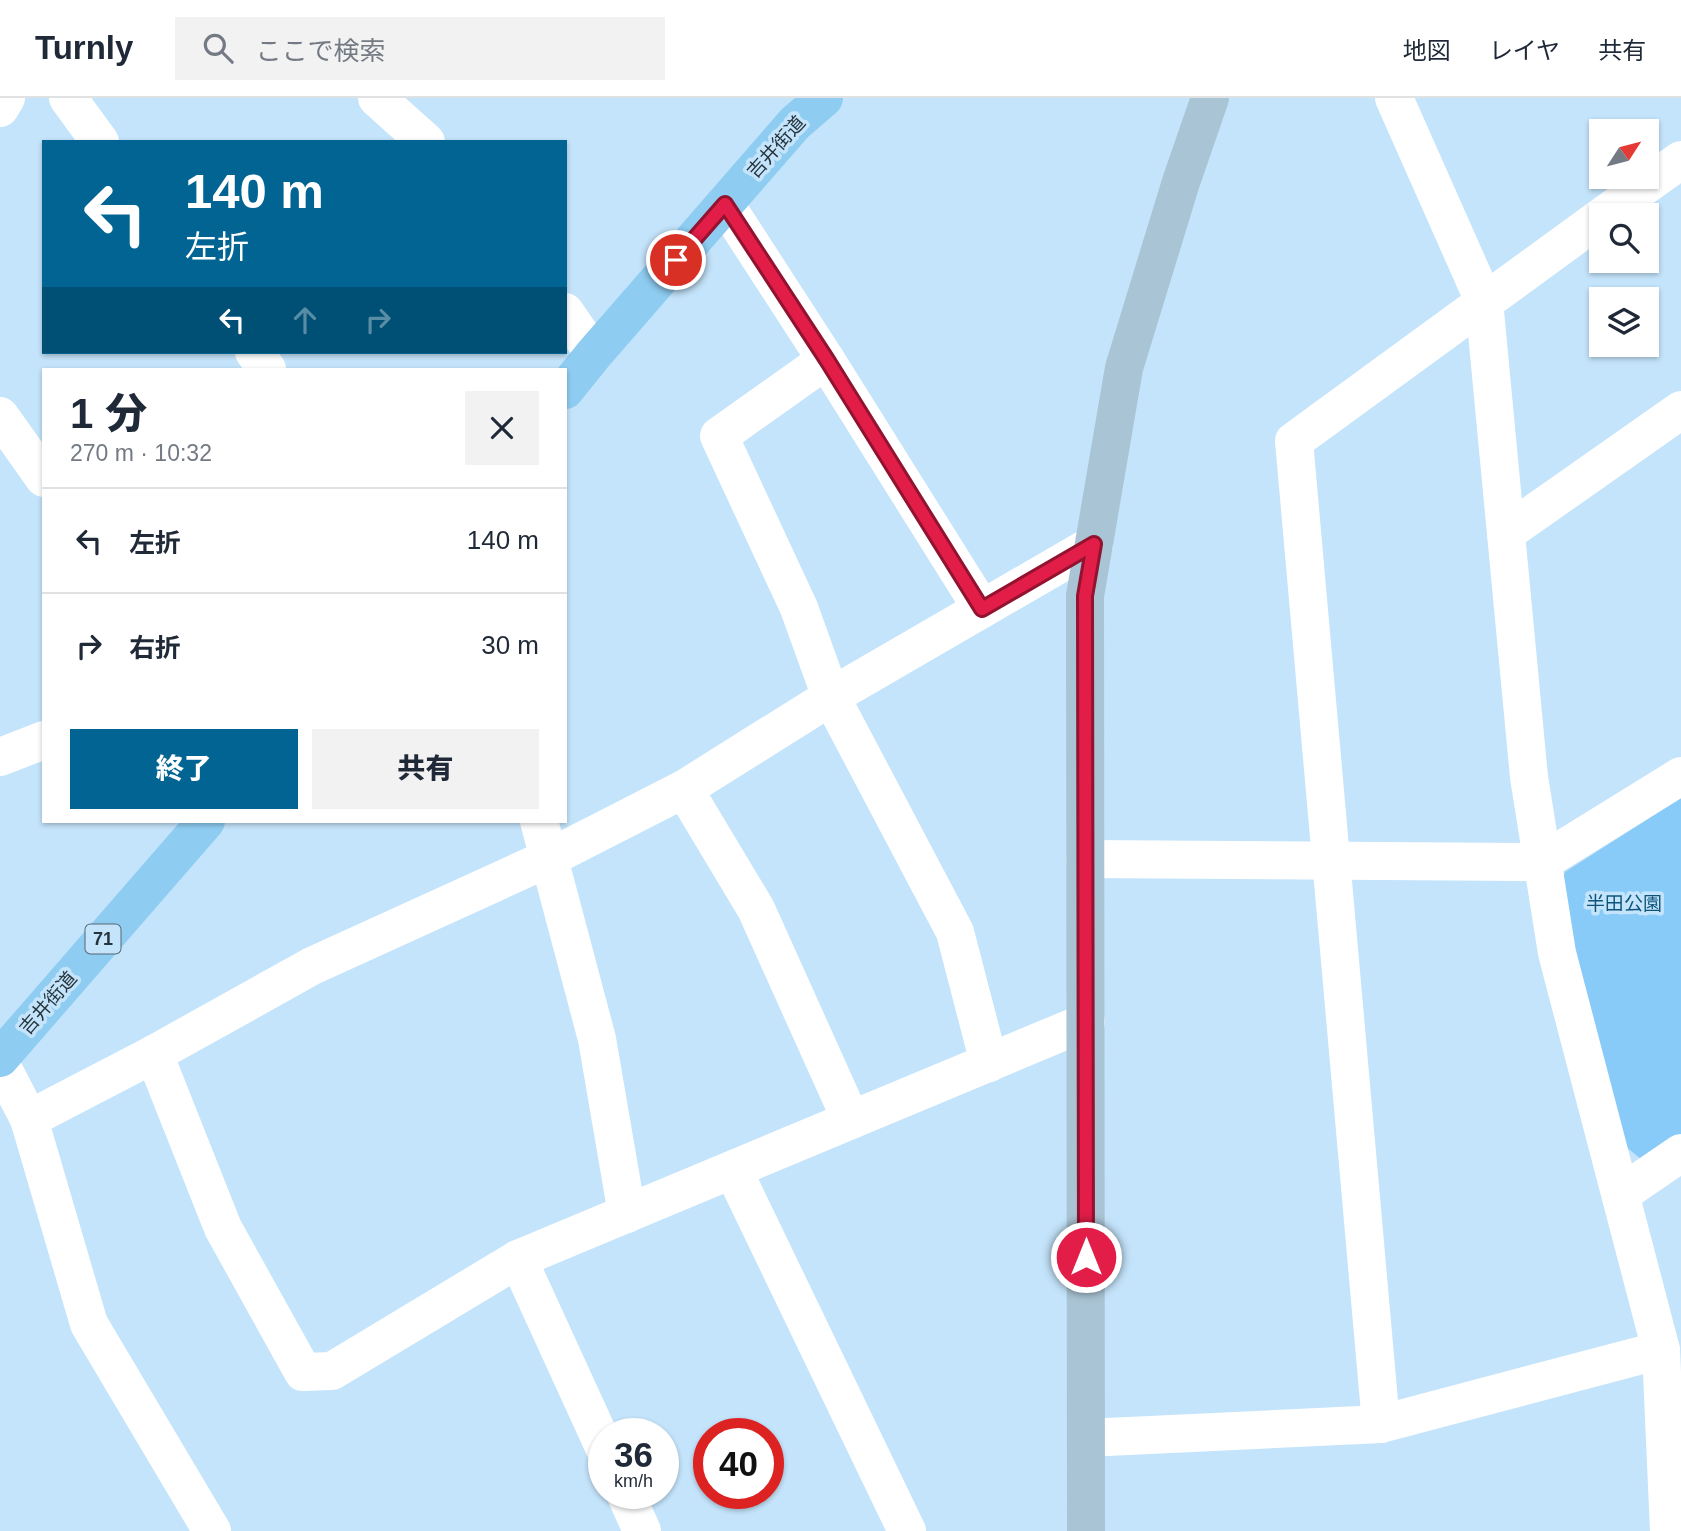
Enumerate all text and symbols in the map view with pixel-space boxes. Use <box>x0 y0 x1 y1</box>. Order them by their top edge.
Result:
search box <box>175 17 665 80</box>
text: Turnly <box>35 29 133 66</box>
icon: search <box>199 29 237 67</box>
text: ここで検索 <box>255 36 385 66</box>
text: 地図 <box>1403 37 1451 64</box>
text: レイヤ <box>1489 37 1560 64</box>
text: 共有 <box>1598 37 1646 64</box>
street label: 吉井街道 <box>743 112 809 182</box>
north arrow <box>1589 119 1659 189</box>
map controls <box>1589 119 1659 357</box>
text: 140 m <box>185 164 324 218</box>
icon: left <box>70 168 161 259</box>
button: search <box>1589 203 1659 273</box>
text: 左折 <box>185 229 249 265</box>
pin <box>646 230 706 290</box>
icon: arrive <box>657 241 695 279</box>
button: layers <box>1589 287 1659 357</box>
icon: left <box>213 301 251 339</box>
icon: ahead <box>286 301 324 339</box>
icon: right <box>359 301 397 339</box>
text: 1 分 <box>70 390 147 437</box>
button: close <box>465 391 539 465</box>
text: 270 m · 10:32 <box>70 440 212 466</box>
icon: left <box>70 522 108 560</box>
text: 140 m <box>467 525 539 555</box>
text: 左折 <box>129 528 181 558</box>
icon: right <box>70 627 108 665</box>
text: 30 m <box>481 630 539 660</box>
text: 右折 <box>129 633 181 663</box>
button: 終了 <box>70 729 298 809</box>
button: 共有 <box>312 729 539 809</box>
park label: 半田公園 <box>1586 893 1662 914</box>
road number: 71 <box>86 924 120 954</box>
street label: 吉井街道 <box>15 967 81 1039</box>
position arrow <box>1049 1220 1123 1294</box>
speed limit sign: 40 <box>693 1418 784 1509</box>
text: 36 <box>614 1435 653 1474</box>
text: km/h <box>614 1471 653 1491</box>

